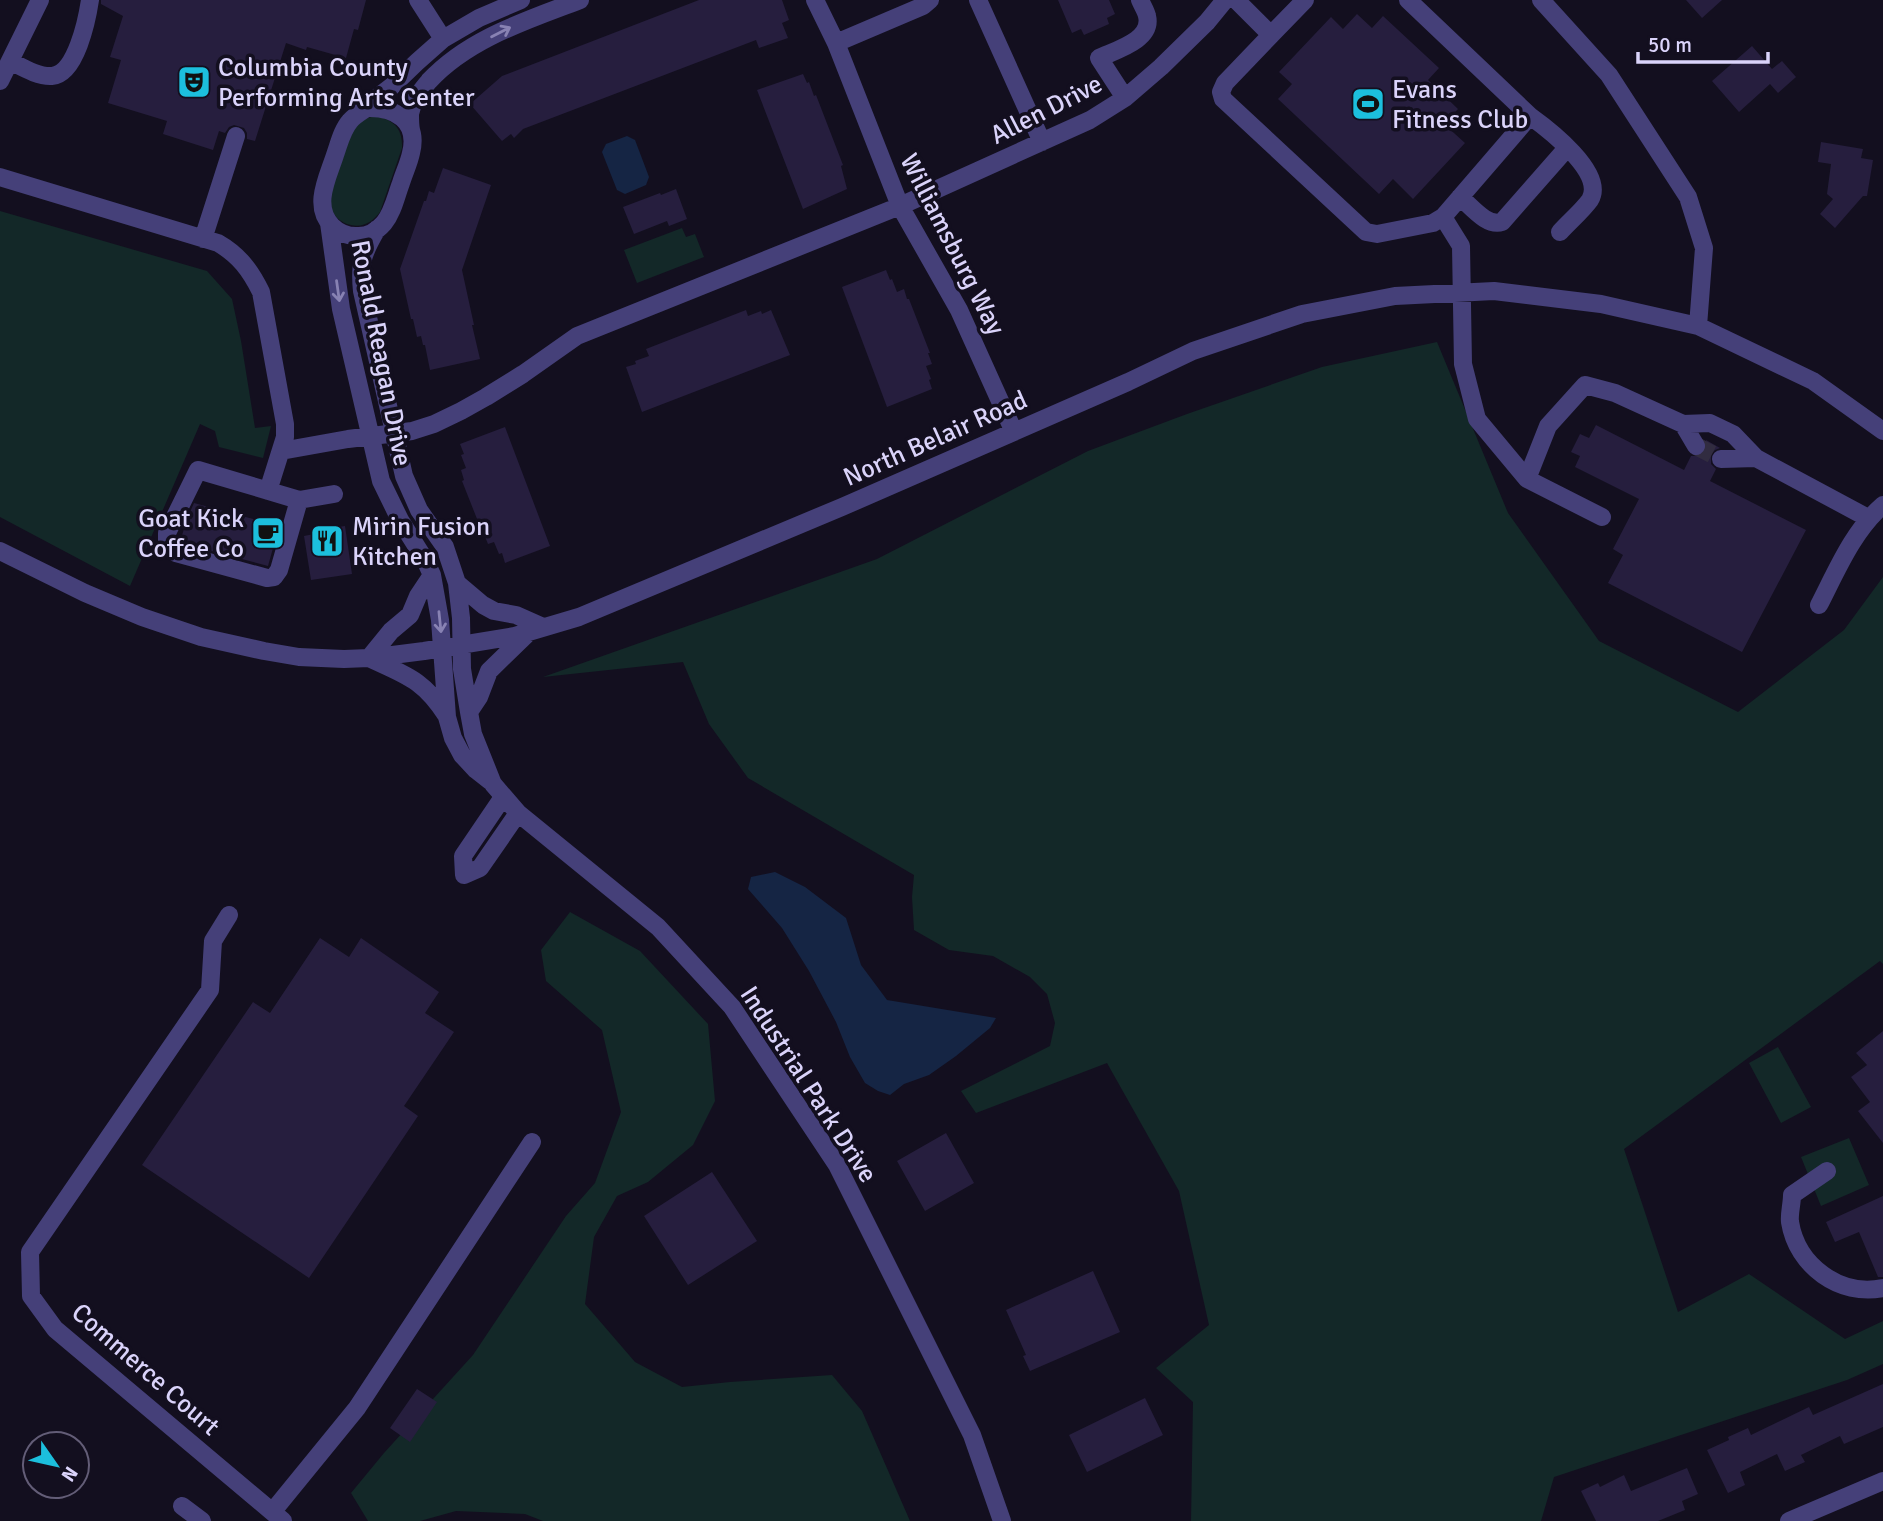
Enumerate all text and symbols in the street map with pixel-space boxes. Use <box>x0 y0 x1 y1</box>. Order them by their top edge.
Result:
scale bar <box>1638 21 1768 65</box>
one-way arrow <box>490 24 511 38</box>
text: 50 m <box>1648 32 1692 58</box>
place label: Columbia County Performing Arts Center <box>218 52 475 114</box>
theatre icon: Columbia County Performing Arts Center <box>175 63 213 101</box>
street label: Allen Drive <box>985 68 1108 152</box>
place label: Evans Fitness Club <box>1392 74 1528 136</box>
sports icon: Evans Fitness Club <box>1349 85 1387 123</box>
street label: Williamsburg Way <box>893 148 1012 340</box>
street label: Ronald Reagan Drive <box>343 238 419 469</box>
one-way arrow <box>332 279 345 301</box>
street label: North Belair Road <box>839 384 1032 494</box>
place label: Goat Kick Coffee Co <box>138 503 244 565</box>
place label: Mirin Fusion Kitchen <box>352 511 490 573</box>
cafe icon: Goat Kick Coffee Co <box>249 514 287 552</box>
restaurant icon: Mirin Fusion Kitchen <box>308 522 346 560</box>
one-way arrow <box>434 610 447 633</box>
street label: Industrial Park Drive <box>733 980 884 1189</box>
street label: Commerce Court <box>65 1297 226 1443</box>
north arrow <box>21 1430 91 1500</box>
text: N <box>56 1462 83 1486</box>

